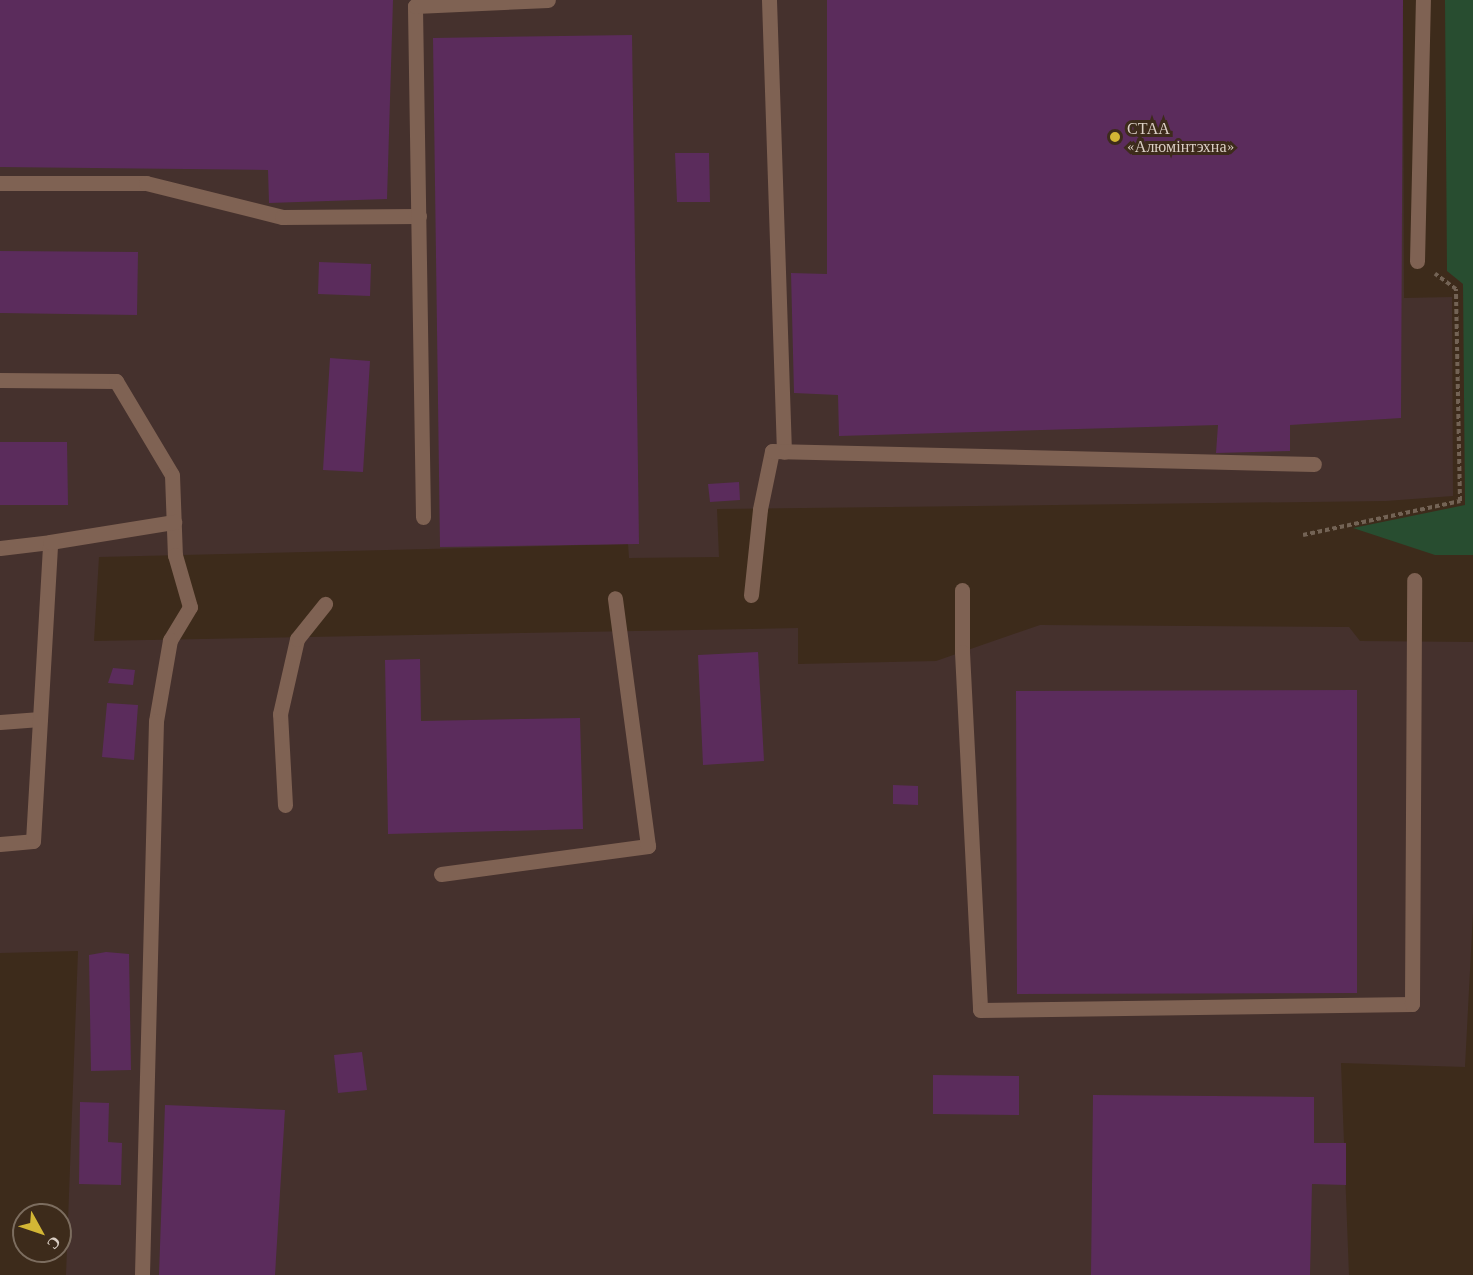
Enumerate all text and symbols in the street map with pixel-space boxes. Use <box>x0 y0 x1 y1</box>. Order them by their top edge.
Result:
place label: СТАА «Алюмінтэхна» <box>1127 118 1234 156</box>
marker: СТАА «Алюмінтэхна» <box>1108 130 1122 144</box>
north arrow <box>12 1203 72 1263</box>
text: С <box>43 1232 66 1254</box>

